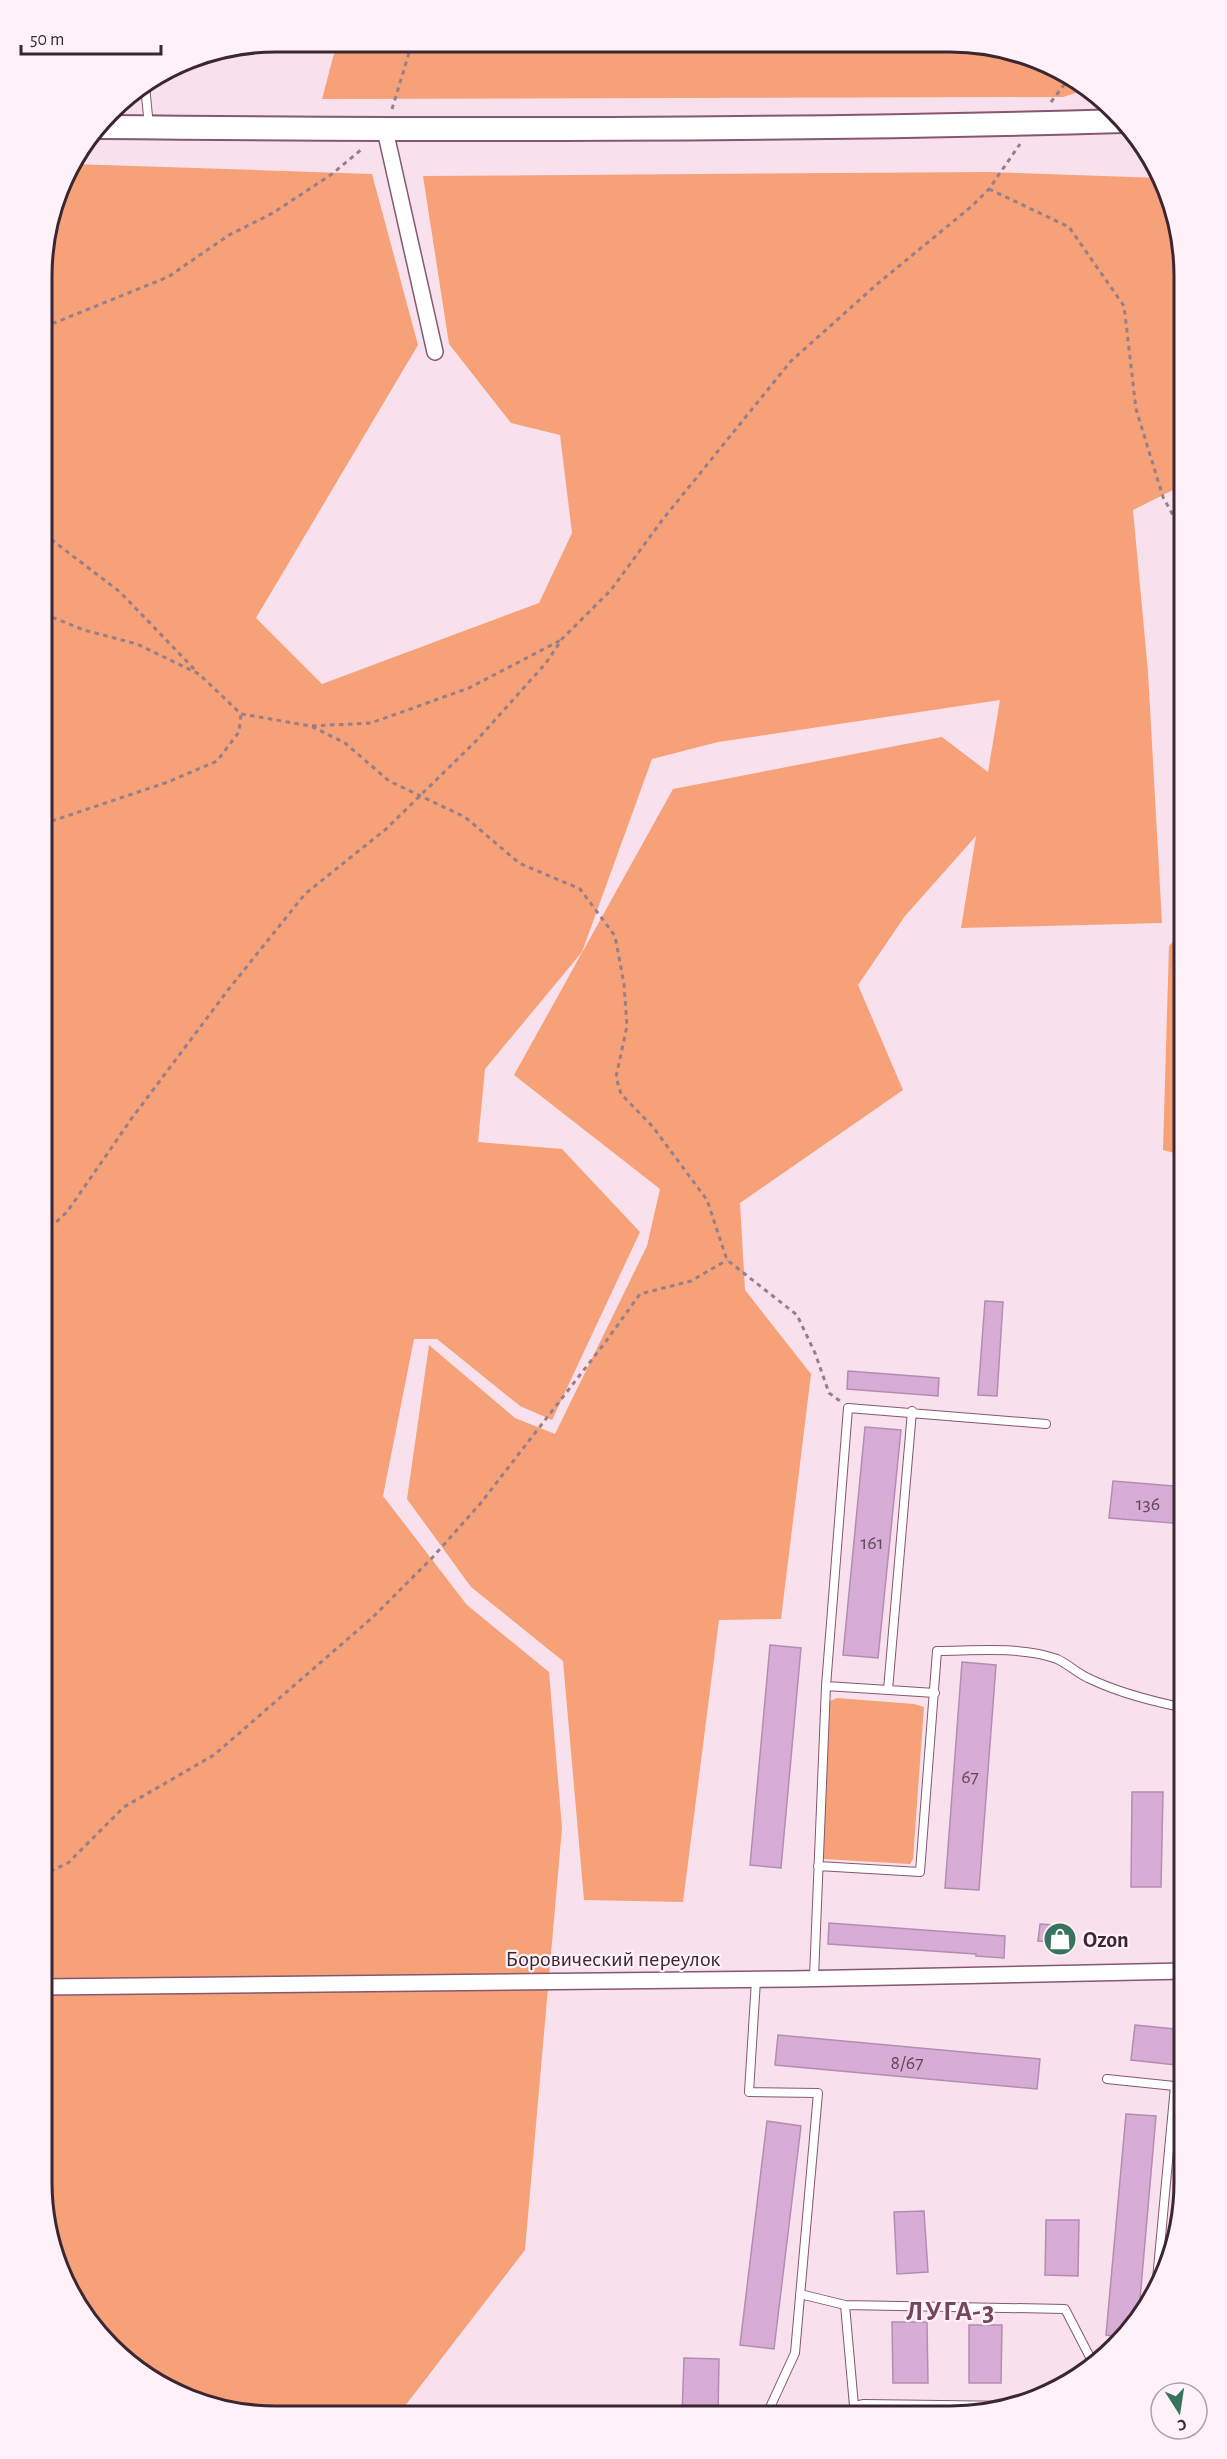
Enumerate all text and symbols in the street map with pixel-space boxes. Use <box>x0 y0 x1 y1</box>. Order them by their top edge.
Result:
scale bar <box>21 18 160 56</box>
text: 50 m <box>30 31 64 49</box>
house number: 136 <box>1136 1494 1160 1514</box>
house number: 161 <box>860 1533 884 1553</box>
house number: 67 <box>961 1767 979 1787</box>
shop icon: Ozon <box>1042 1921 1078 1957</box>
place label: Ozon <box>1083 1929 1129 1951</box>
street label: Боровический переулок <box>506 1948 720 1970</box>
house number: 8/67 <box>891 2053 923 2073</box>
district label: ЛУГА-3 <box>906 2298 996 2326</box>
north arrow <box>1149 2381 1209 2441</box>
text: С <box>1176 2416 1188 2433</box>

